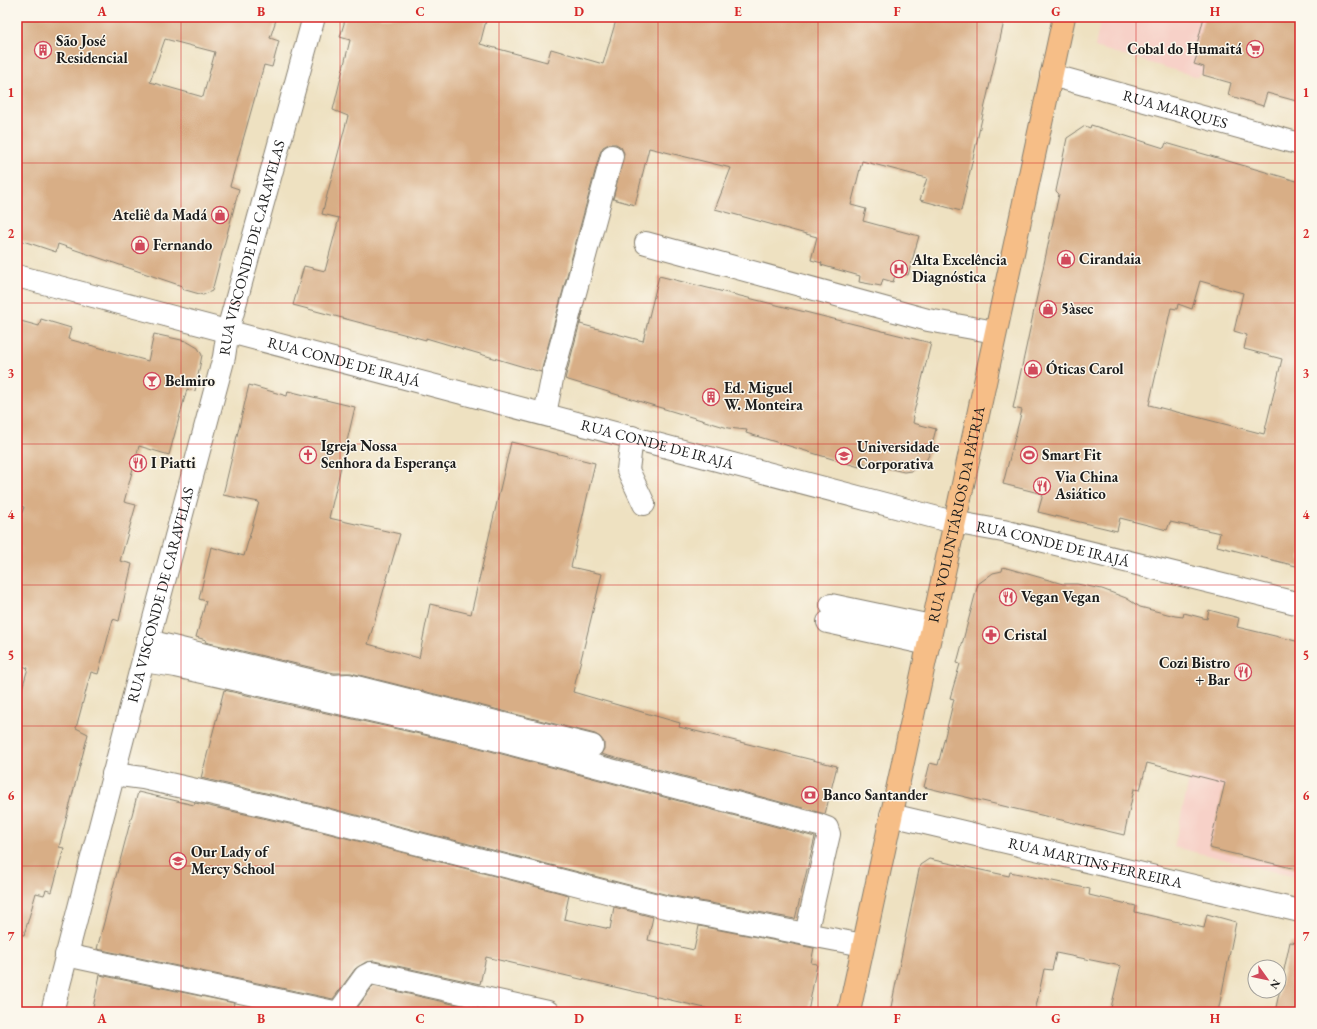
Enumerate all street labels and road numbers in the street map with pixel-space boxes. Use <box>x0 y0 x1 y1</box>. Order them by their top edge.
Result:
street label: RUA MARQUES <box>1121 85 1230 133</box>
street label: RUA VISCONDE DE CARAVELAS <box>214 138 289 357</box>
street label: RUA CONDE DE IRAJÁ <box>266 332 423 391</box>
street label: RUA VOLUNTÁRIOS DA PÁTRIA <box>923 404 989 624</box>
street label: RUA CONDE DE IRAJÁ <box>579 415 736 473</box>
street label: RUA VISCONDE DE CARAVELAS <box>122 485 198 705</box>
street label: RUA CONDE DE IRAJÁ <box>975 516 1132 571</box>
street label: RUA MARTINS FERREIRA <box>1007 833 1185 892</box>

